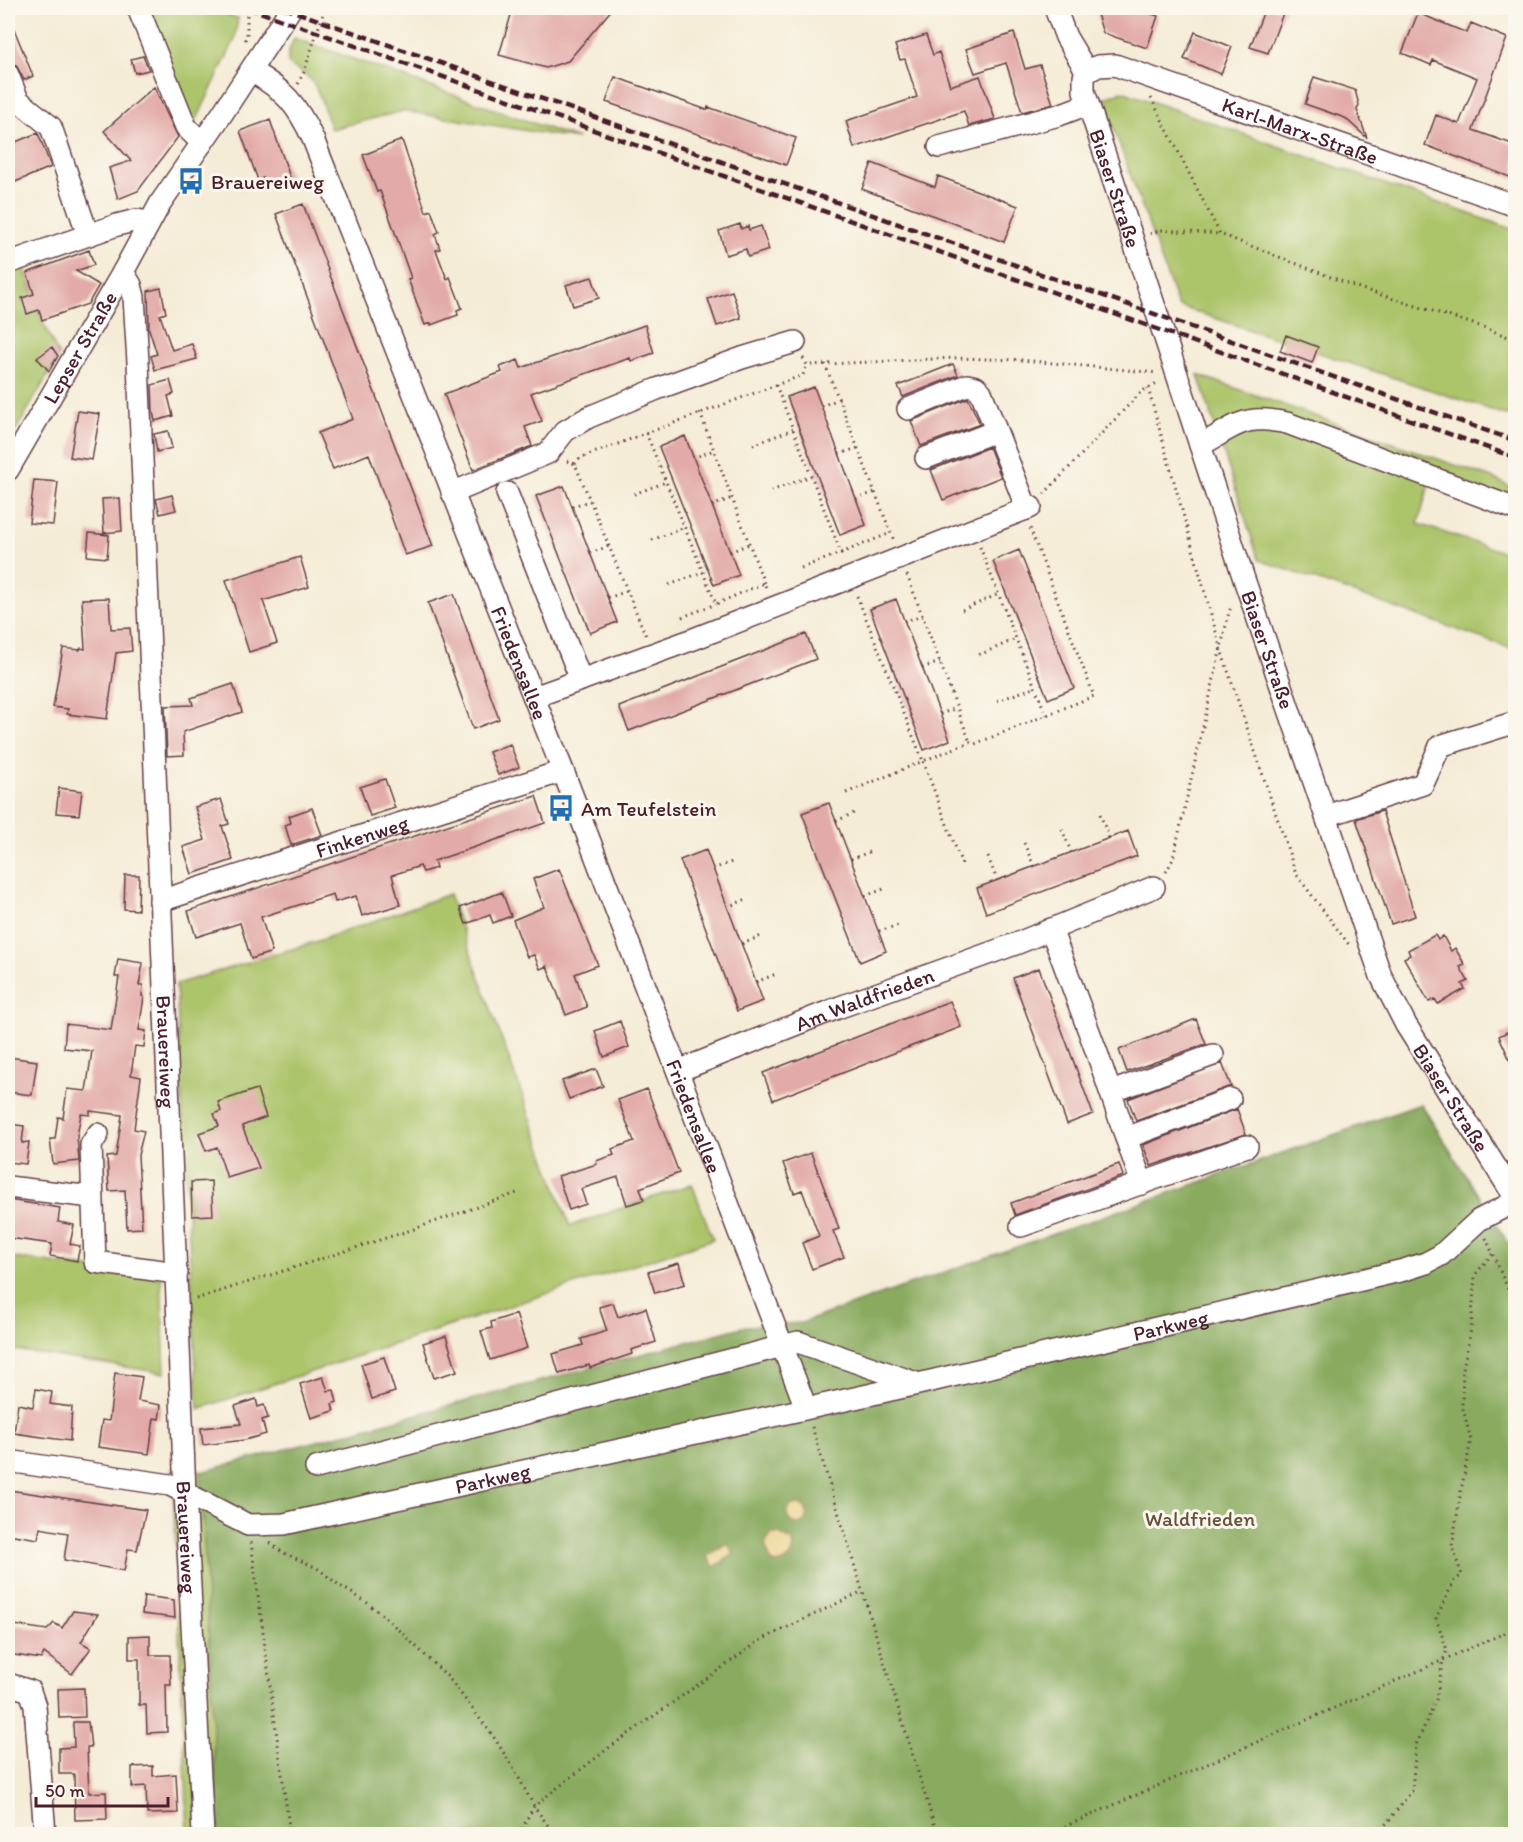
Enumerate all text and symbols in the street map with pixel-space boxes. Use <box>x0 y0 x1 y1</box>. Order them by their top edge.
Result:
street label: Karl-Marx-Straße <box>1219 91 1382 169</box>
street label: Biaser Straße <box>1085 126 1147 251</box>
bus stop icon: Brauereiweg <box>176 166 206 196</box>
place label: Brauereiweg <box>211 169 324 194</box>
street label: Lepser Straße <box>37 287 122 408</box>
street label: Biaser Straße <box>1236 587 1300 712</box>
street label: Friedensallee <box>486 602 554 723</box>
bus stop icon: Am Teufelstein <box>546 793 576 823</box>
place label: Am Teufelstein <box>581 796 717 821</box>
street label: Finkenweg <box>312 809 411 863</box>
street label: Am Waldfrieden <box>791 962 937 1036</box>
street label: Brauereiweg <box>152 995 182 1109</box>
street label: Biaser Straße <box>1408 1039 1495 1156</box>
street label: Friedensallee <box>662 1056 728 1177</box>
street label: Parkweg <box>1130 1304 1211 1346</box>
street label: Parkweg <box>453 1457 533 1498</box>
street label: Brauereiweg <box>172 1480 203 1595</box>
park label: Waldfrieden <box>1145 1506 1255 1531</box>
scale bar <box>36 1770 168 1808</box>
text: 50 m <box>45 1780 85 1802</box>

